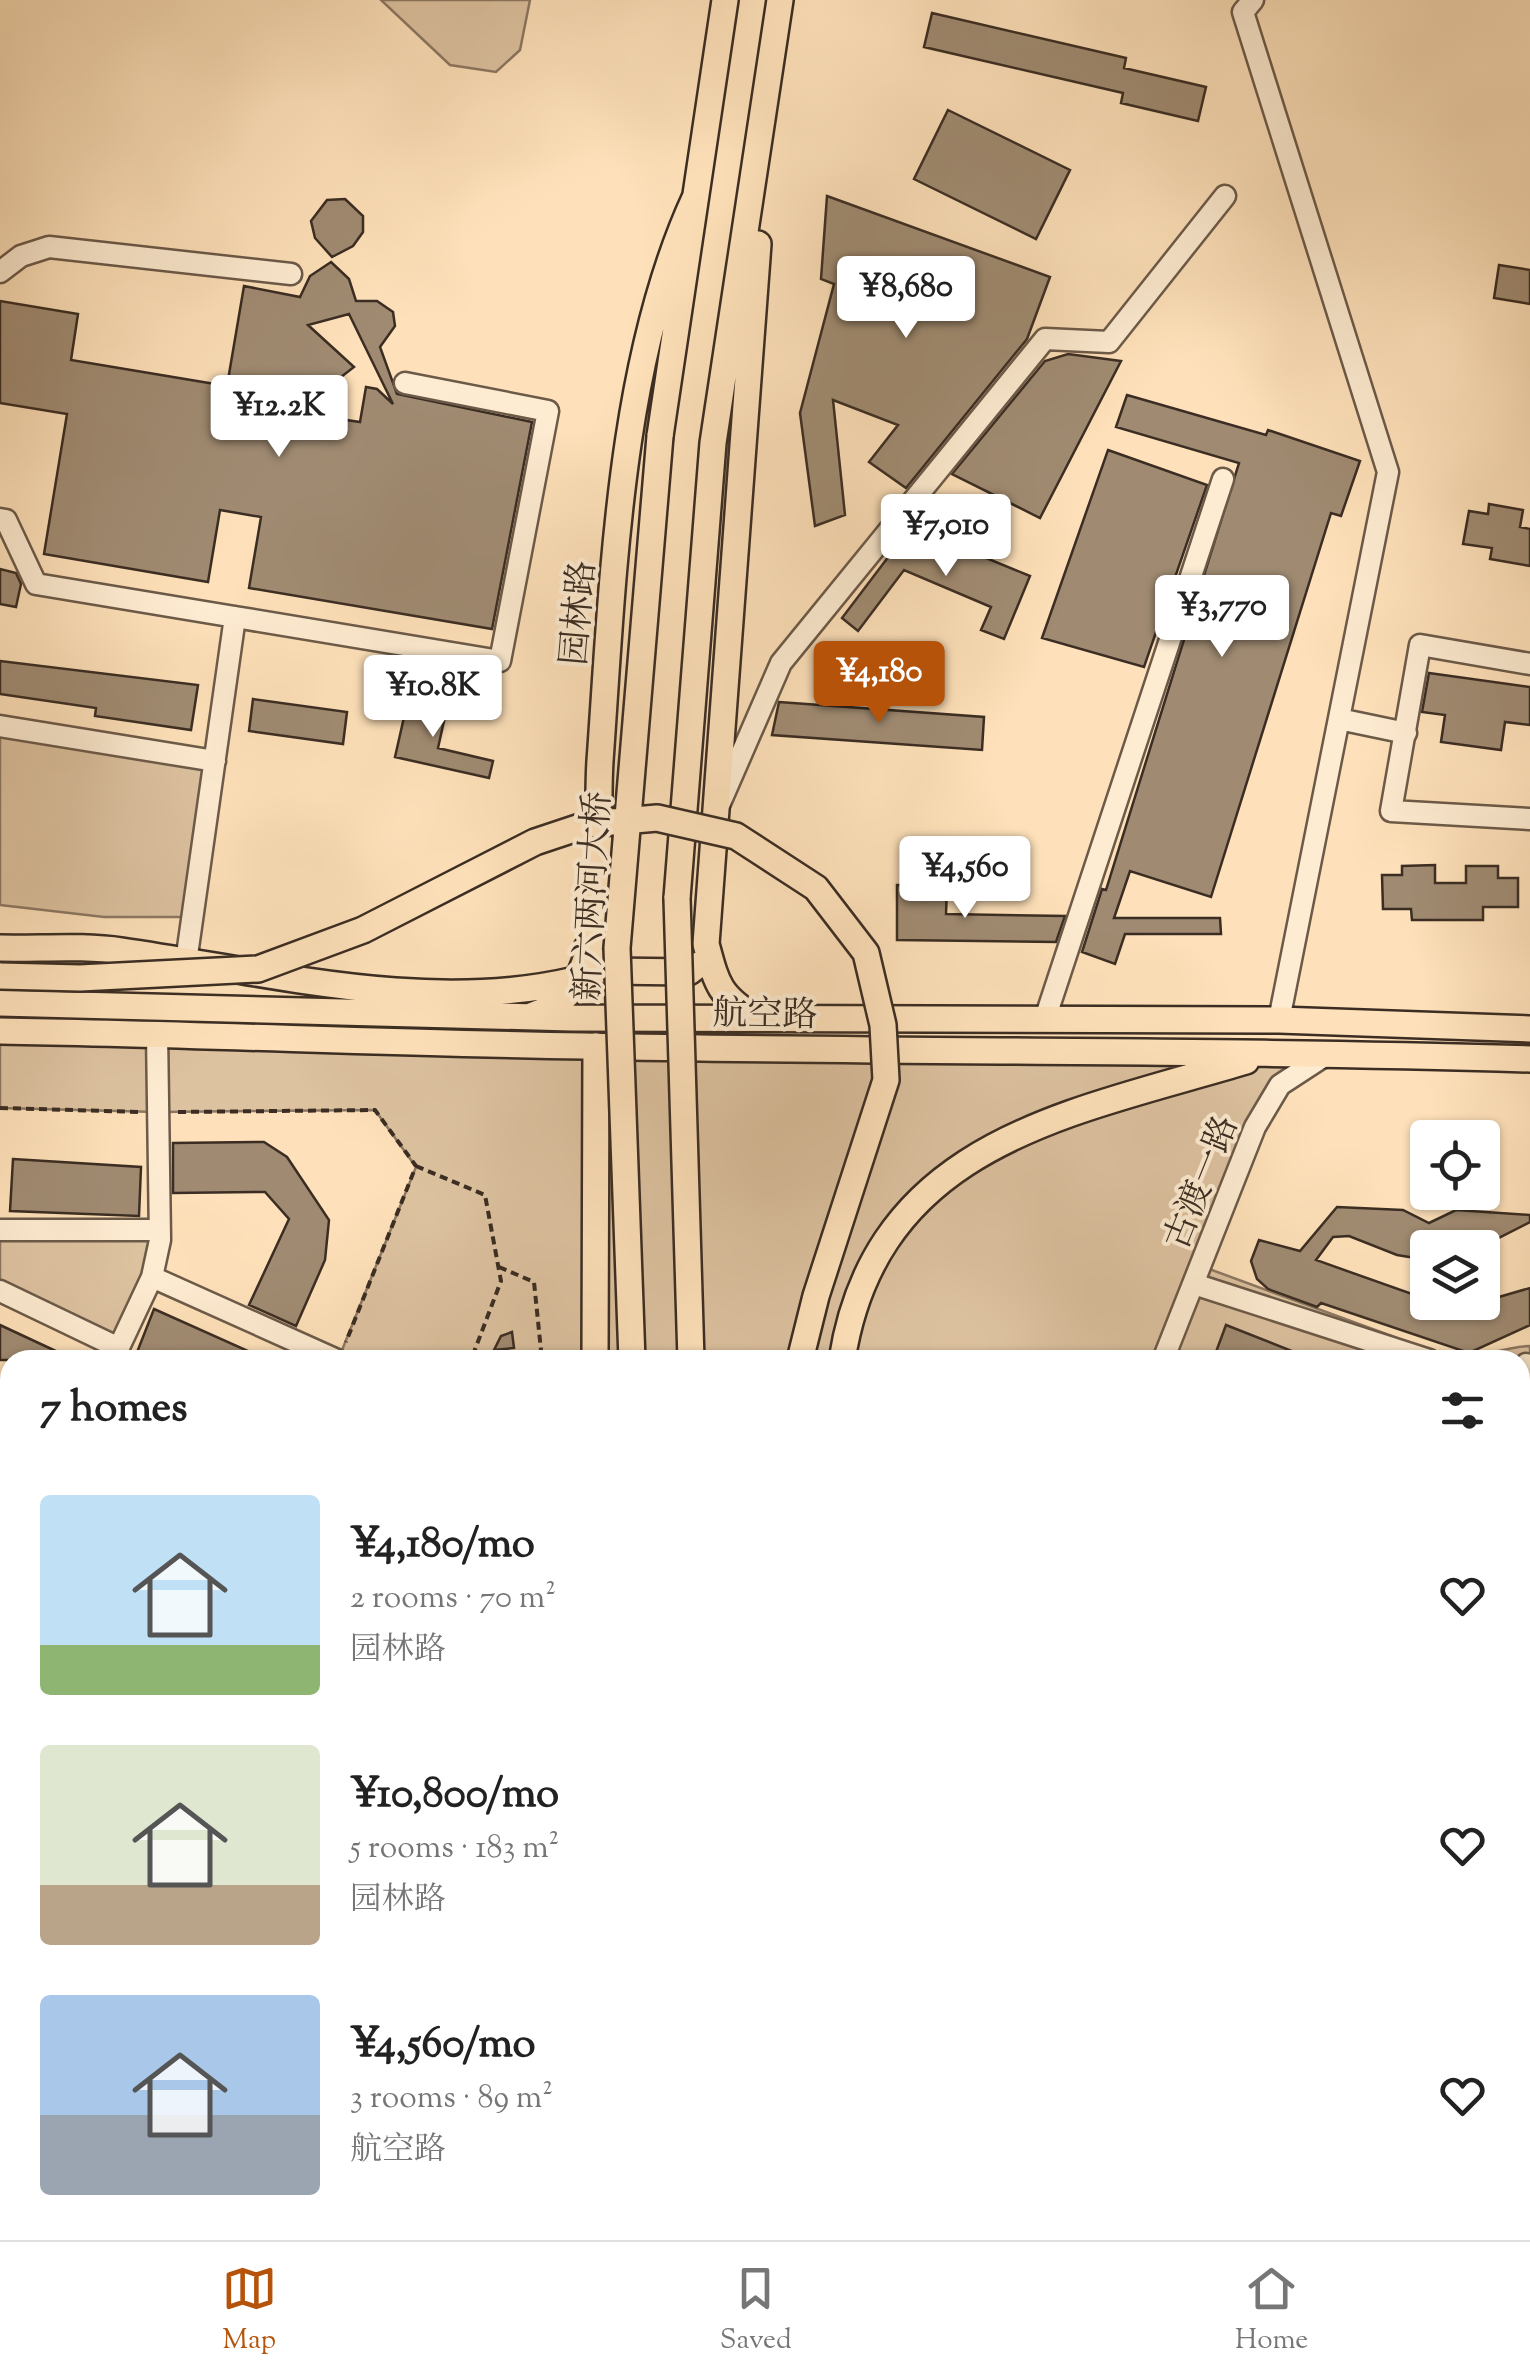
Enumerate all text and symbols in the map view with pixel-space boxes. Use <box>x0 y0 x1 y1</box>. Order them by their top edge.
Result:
pin: ¥8,680 <box>825 256 987 341</box>
text: ¥8,680 <box>859 265 953 311</box>
pin: ¥12.2K <box>198 375 360 460</box>
text: ¥12.2K <box>233 384 325 430</box>
pin: ¥7,010 <box>865 494 1027 579</box>
text: ¥7,010 <box>903 503 989 549</box>
street label: 园林路 <box>551 559 610 668</box>
pin: ¥3,770 <box>1141 575 1303 660</box>
text: ¥3,770 <box>1177 584 1267 630</box>
pin: ¥4,180 <box>798 641 960 726</box>
text: ¥4,180 <box>836 650 922 696</box>
pin: ¥10.8K <box>352 655 514 740</box>
text: ¥10.8K <box>386 664 480 710</box>
street label: 新六两河大桥 <box>564 790 625 1002</box>
pin: ¥4,560 <box>884 836 1046 921</box>
text: ¥4,560 <box>921 845 1009 891</box>
street label: 航空路 <box>712 990 818 1043</box>
street label: 古渡一路 <box>1153 1109 1253 1258</box>
map controls <box>1410 1120 1500 1320</box>
button: locate <box>1410 1120 1500 1210</box>
button: layers <box>1410 1230 1500 1320</box>
text: 7 homes <box>40 1380 188 1440</box>
icon: filters <box>1435 1383 1490 1438</box>
text: ¥4,180/mo <box>350 1516 535 1576</box>
icon: home <box>120 1535 240 1655</box>
icon: heart <box>1435 1568 1490 1623</box>
text: 2 rooms · 70 m² <box>350 1576 556 1622</box>
text: 园林路 <box>350 1628 446 1674</box>
text: ¥10,800/mo <box>350 1766 559 1826</box>
icon: home <box>120 1785 240 1905</box>
icon: heart <box>1435 1818 1490 1873</box>
text: 5 rooms · 183 m² <box>350 1826 559 1872</box>
text: 园林路 <box>350 1878 446 1924</box>
text: ¥4,560/mo <box>350 2016 536 2076</box>
icon: home <box>120 2035 240 2155</box>
icon: heart <box>1435 2068 1490 2123</box>
text: 3 rooms · 89 m² <box>350 2076 553 2122</box>
text: 航空路 <box>350 2128 446 2174</box>
tab: Map <box>222 2261 277 2361</box>
tab: Saved <box>720 2261 792 2361</box>
tab: Home <box>1235 2261 1308 2361</box>

